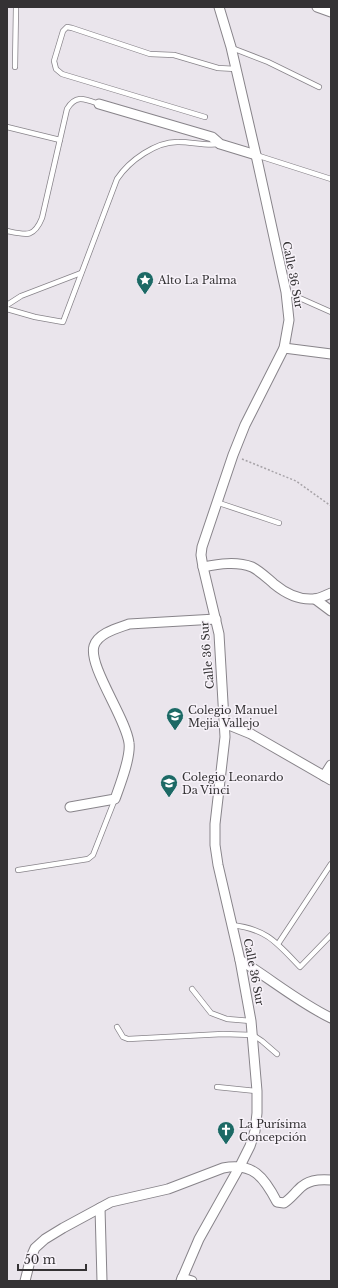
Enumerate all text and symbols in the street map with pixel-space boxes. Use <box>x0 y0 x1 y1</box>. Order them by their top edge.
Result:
street label: Calle 36 Sur <box>280 240 307 311</box>
place icon: Alto La Palma <box>135 270 155 295</box>
place label: Alto La Palma <box>157 273 238 287</box>
street label: Calle 36 Sur <box>197 620 217 690</box>
place label: Colegio Manuel Mejia Vallejo <box>188 703 278 730</box>
school or university icon: Colegio Manuel Mejia Vallejo <box>165 706 185 731</box>
place label: Colegio Leonardo Da Vinci <box>182 770 284 797</box>
school or university icon: Colegio Leonardo Da Vinci <box>159 773 179 798</box>
street label: Calle 36 Sur <box>241 937 268 1008</box>
place label: La Purísima Concepción <box>239 1117 308 1144</box>
church icon: La Purísima Concepción <box>216 1120 236 1145</box>
scale bar <box>18 1246 86 1272</box>
text: 50 m <box>24 1252 56 1267</box>

